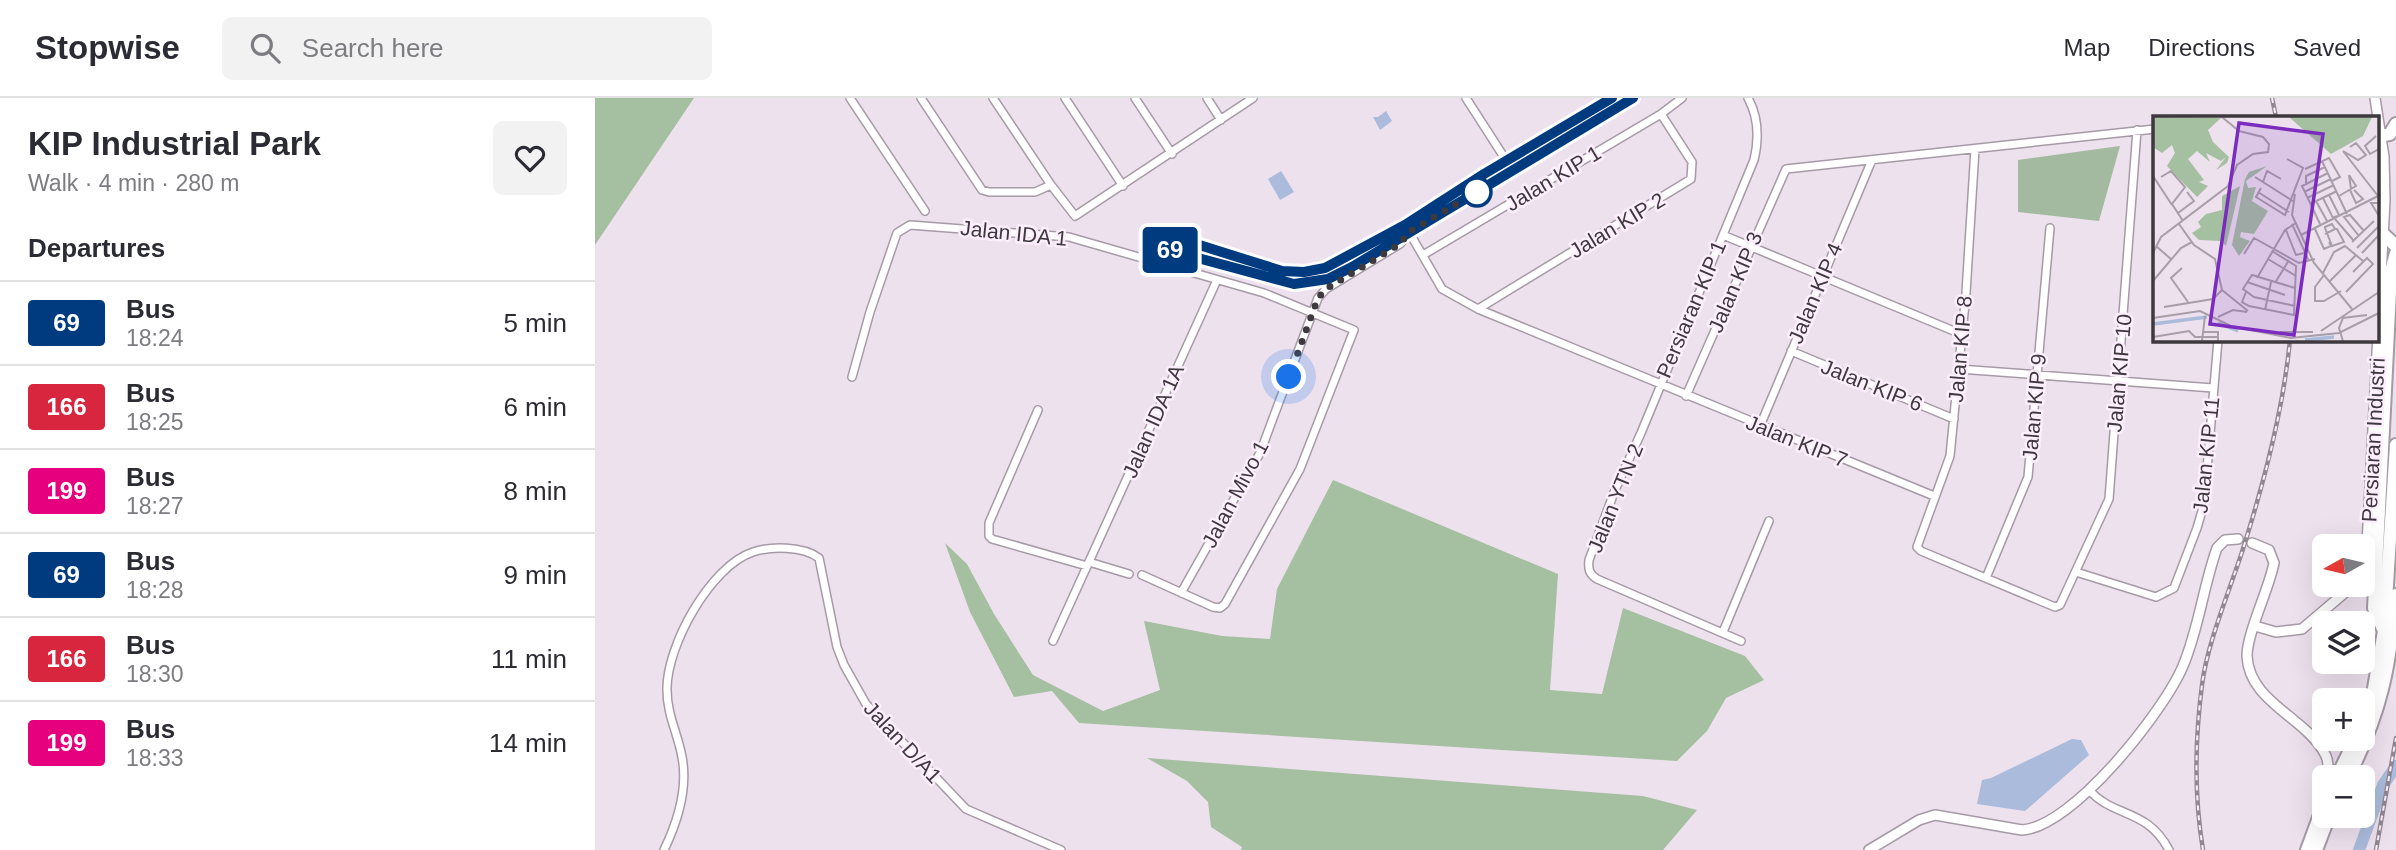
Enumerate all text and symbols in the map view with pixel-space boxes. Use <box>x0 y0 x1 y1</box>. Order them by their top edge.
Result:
search box <box>222 17 712 80</box>
text: Stopwise <box>35 29 180 66</box>
icon: search <box>246 29 284 67</box>
text: Search here <box>302 33 444 63</box>
text: Map <box>2064 34 2110 61</box>
text: Directions <box>2148 34 2255 61</box>
text: Saved <box>2293 34 2361 61</box>
inset map <box>2153 116 2379 341</box>
button: heart <box>493 121 567 195</box>
text: KIP Industrial Park <box>28 125 321 162</box>
street label: Jalan KIP 1 <box>1501 141 1605 215</box>
text: Walk · 4 min · 280 m <box>28 170 239 196</box>
unlabelled marker <box>1462 177 1492 207</box>
street label: Jalan KIP 2 <box>1565 188 1669 262</box>
street label: Jalan IDA 1 <box>959 216 1069 250</box>
line badge: 69 <box>1139 227 1201 273</box>
street label: Jalan KIP 3 <box>1704 228 1766 336</box>
text: Departures <box>28 233 165 263</box>
text: 69 <box>1157 236 1183 263</box>
street label: Persiaran KIP 1 <box>1652 237 1730 381</box>
street label: Jalan KIP 4 <box>1784 239 1847 347</box>
text: Bus <box>126 294 175 324</box>
street label: Jalan KIP 8 <box>1944 295 1976 403</box>
text: 5 min <box>503 308 567 338</box>
text: 69 <box>53 309 80 336</box>
street label: Jalan KIP 10 <box>2102 313 2136 433</box>
text: 18:24 <box>126 325 184 351</box>
street label: Jalan KIP 9 <box>2018 353 2050 461</box>
street label: Jalan KIP 6 <box>1818 354 1926 416</box>
street label: Persiaran Industri <box>2357 357 2389 523</box>
your location <box>1271 359 1306 394</box>
street label: Jalan IDA 1A <box>1118 361 1188 481</box>
text: Bus <box>126 378 175 408</box>
text: 6 min <box>503 392 567 422</box>
text: 166 <box>46 393 87 420</box>
street label: Jalan KIP 11 <box>2188 396 2224 514</box>
text: 18:25 <box>126 409 184 435</box>
street label: Jalan KIP 7 <box>1743 410 1851 472</box>
street label: Jalan Mivo 1 <box>1197 437 1273 551</box>
street label: Jalan YTN 2 <box>1583 440 1647 556</box>
text: Bus <box>126 462 175 492</box>
text: 8 min <box>503 476 567 506</box>
text: 199 <box>46 477 87 504</box>
text: 18:27 <box>126 493 184 519</box>
north arrow <box>2312 534 2375 597</box>
map controls <box>2312 534 2375 828</box>
text: Bus <box>126 546 175 576</box>
text: 9 min <box>503 560 567 590</box>
text: 69 <box>53 561 80 588</box>
text: 18:28 <box>126 577 184 603</box>
button: layers <box>2312 611 2375 674</box>
text: Bus <box>126 630 175 660</box>
text: 11 min <box>491 644 567 674</box>
text: 166 <box>46 645 87 672</box>
text: 18:30 <box>126 661 184 687</box>
button: + <box>2312 688 2375 751</box>
street label: Jalan D/A1 <box>860 697 946 787</box>
text: Bus <box>126 714 175 744</box>
text: 14 min <box>489 728 567 758</box>
text: 199 <box>46 729 87 756</box>
text: 18:33 <box>126 745 184 771</box>
button: − <box>2312 765 2375 828</box>

